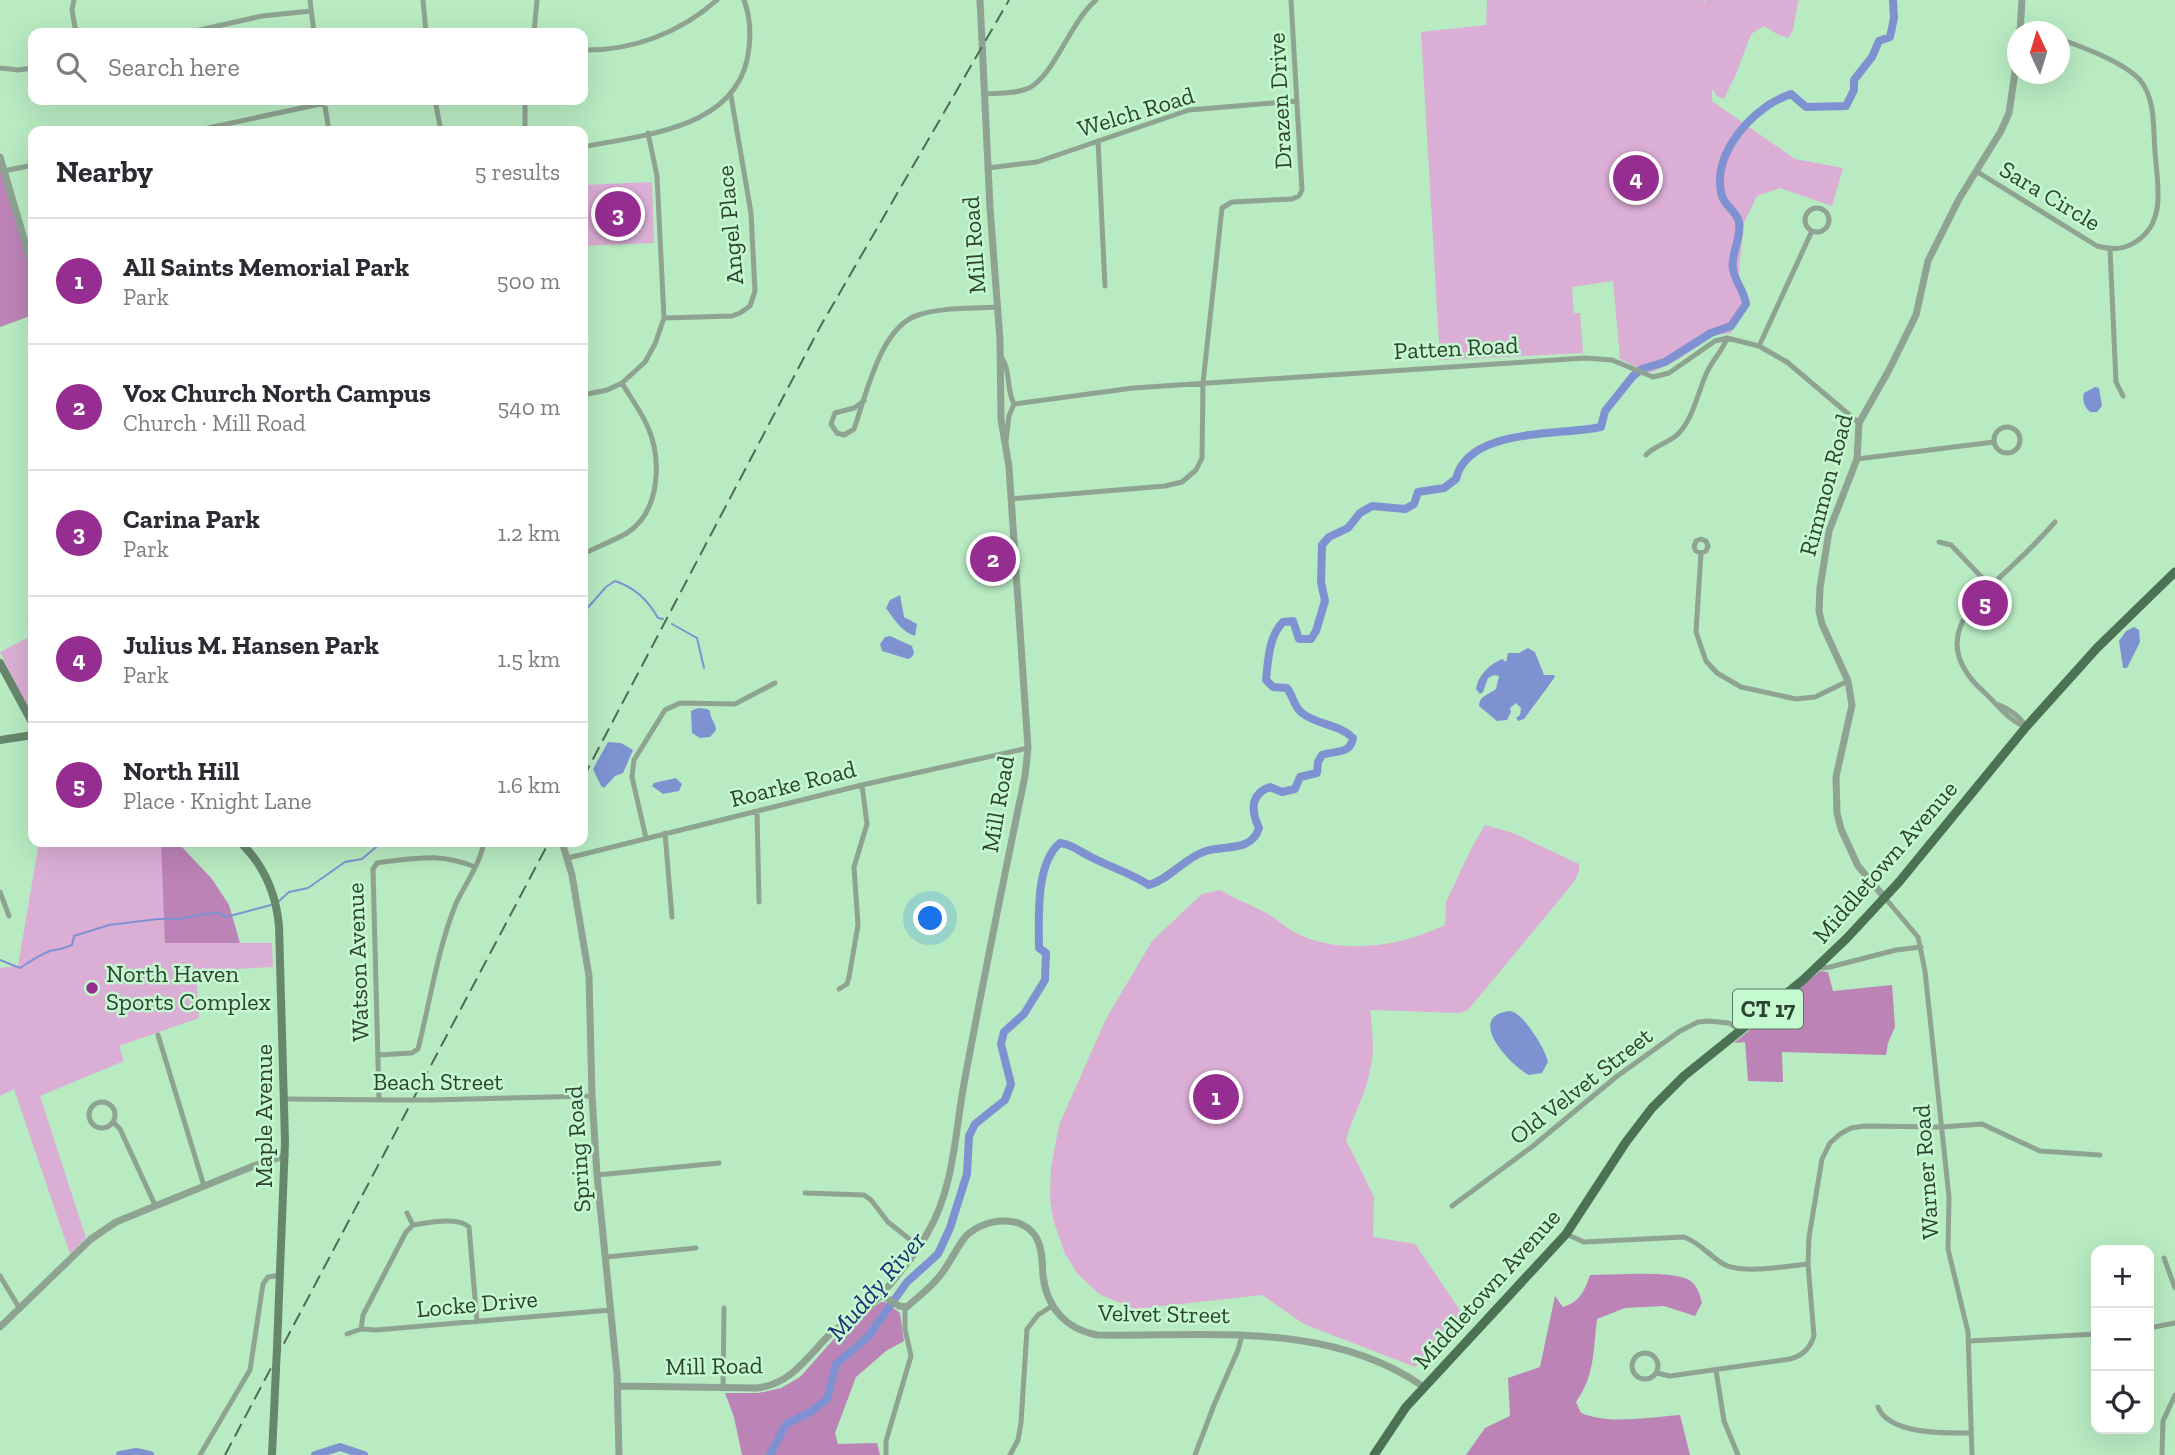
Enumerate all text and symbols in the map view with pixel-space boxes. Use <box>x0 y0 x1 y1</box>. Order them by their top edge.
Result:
north arrow <box>2007 21 2070 84</box>
search box <box>28 28 588 105</box>
street label: Drazen Drive <box>1261 32 1298 170</box>
icon: search <box>52 48 90 86</box>
text: Search here <box>108 51 240 83</box>
street label: Welch Road <box>1074 80 1198 143</box>
pin: 4 <box>1613 152 1659 204</box>
text: Nearby <box>56 154 153 190</box>
street label: Sara Circle <box>1995 154 2106 237</box>
text: 5 results <box>475 158 560 186</box>
street label: Angel Place <box>710 164 749 286</box>
pin: 3 <box>595 188 641 240</box>
street label: Mill Road <box>956 195 991 295</box>
text: All Saints Memorial Park <box>123 251 409 283</box>
text: 1 <box>74 267 84 295</box>
text: 500 m <box>497 267 560 295</box>
text: Park <box>123 283 169 311</box>
street label: Patten Road <box>1393 330 1519 365</box>
text: Vox Church North Campus <box>123 377 431 409</box>
text: 2 <box>73 393 85 421</box>
text: 540 m <box>498 393 560 421</box>
text: Church · Mill Road <box>123 409 306 437</box>
street label: Rimmon Road <box>1793 411 1858 559</box>
text: Carina Park <box>123 503 260 535</box>
text: 3 <box>73 519 85 547</box>
text: 1.2 km <box>497 519 560 547</box>
pin: 2 <box>970 533 1016 585</box>
text: Park <box>123 535 169 563</box>
pin: 5 <box>1962 577 2008 629</box>
text: Julius M. Hansen Park <box>123 629 379 661</box>
text: 4 <box>72 645 86 673</box>
text: 1.5 km <box>497 645 560 673</box>
text: Park <box>123 661 169 689</box>
street label: Mill Road <box>975 753 1020 855</box>
street label: Roarke Road <box>727 754 859 813</box>
text: North Hill <box>123 755 240 787</box>
text: 5 <box>73 771 85 799</box>
text: 1.6 km <box>497 771 560 799</box>
street label: Middletown Avenue <box>1806 775 1963 949</box>
text: Place · Knight Lane <box>123 787 312 815</box>
street label: Watson Avenue <box>340 882 375 1042</box>
your location <box>913 901 947 935</box>
place label: North Haven Sports Complex <box>106 959 271 1016</box>
marker: North Haven Sports Complex <box>84 980 100 996</box>
road number: CT 17 <box>1733 990 1803 1028</box>
street label: Old Velvet Street <box>1503 1021 1658 1150</box>
street label: Maple Avenue <box>249 1044 278 1188</box>
street label: Beach Street <box>373 1067 503 1096</box>
pin: 1 <box>1193 1071 1239 1123</box>
street label: Spring Road <box>559 1085 596 1213</box>
street label: Warner Road <box>1906 1104 1945 1240</box>
street label: Middletown Avenue <box>1407 1203 1566 1375</box>
water label: Muddy River <box>820 1225 932 1347</box>
map controls <box>2091 1245 2154 1434</box>
button: + <box>2091 1245 2154 1308</box>
street label: Locke Drive <box>415 1284 539 1323</box>
street label: Velvet Street <box>1097 1298 1230 1329</box>
button: − <box>2091 1308 2154 1371</box>
street label: Mill Road <box>665 1350 763 1381</box>
button: locate <box>2091 1371 2154 1434</box>

